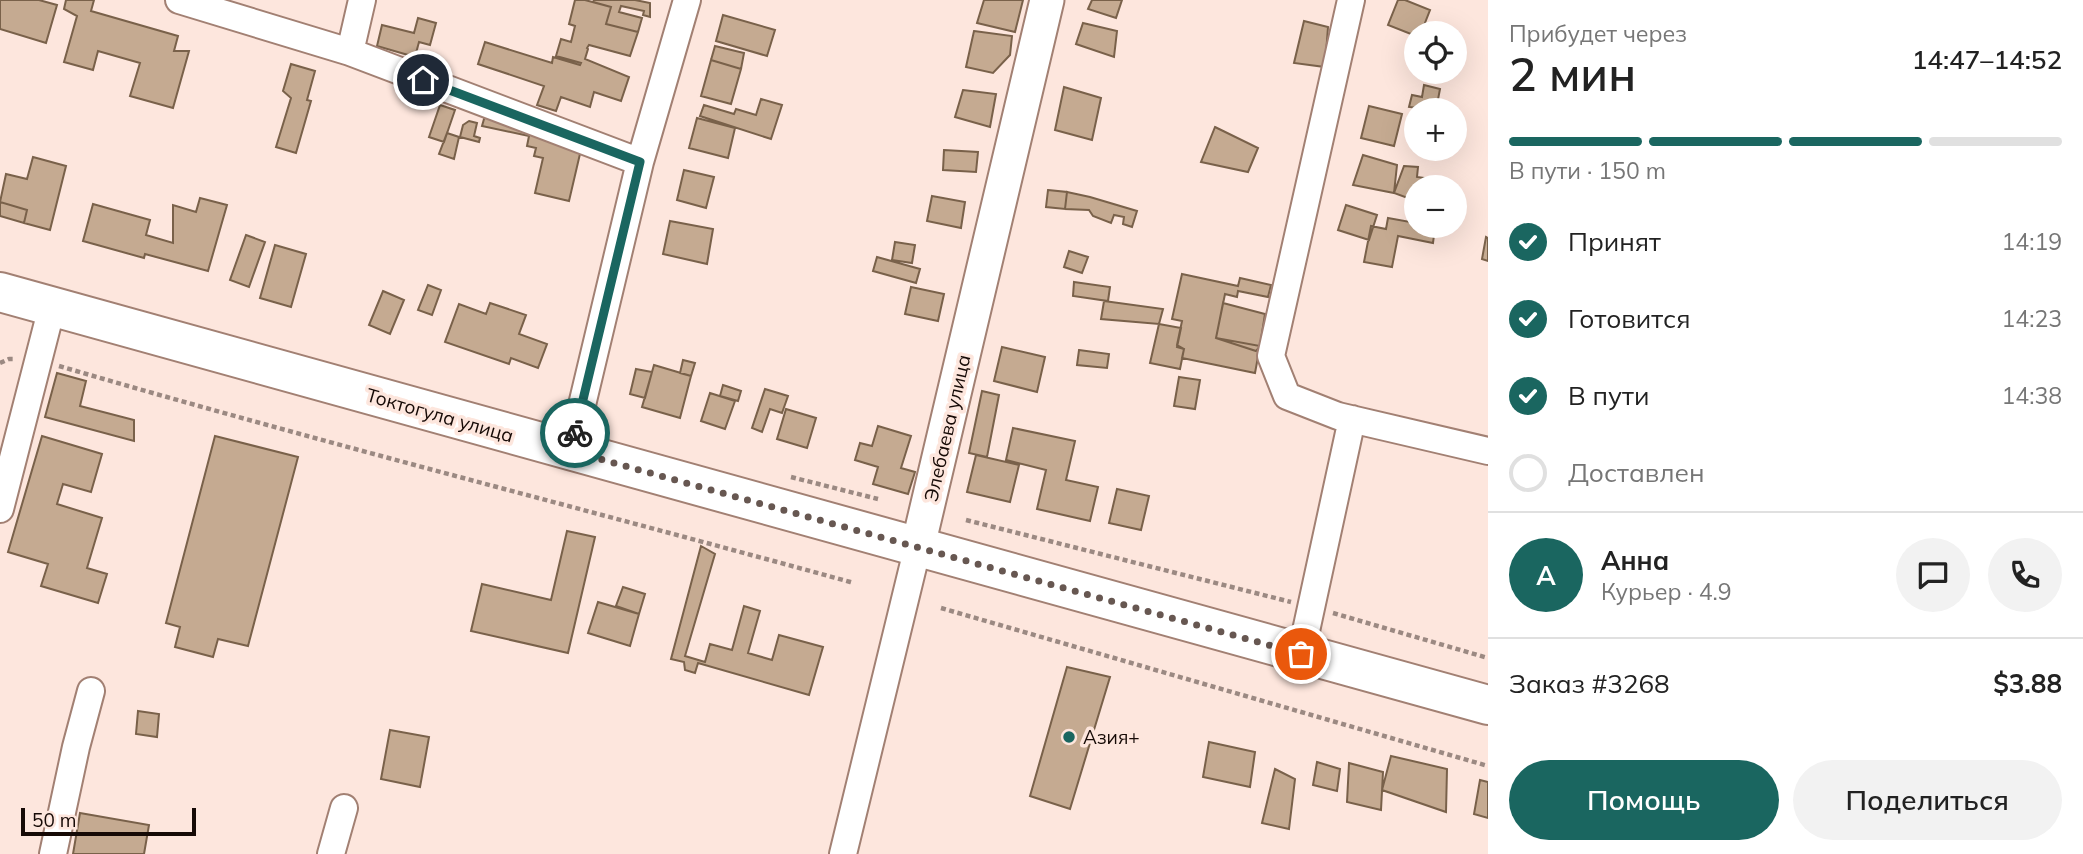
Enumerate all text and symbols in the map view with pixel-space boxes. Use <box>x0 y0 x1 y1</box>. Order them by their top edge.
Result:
text: Прибудет через <box>1509 19 1687 48</box>
map controls <box>1404 21 1467 238</box>
button: locate <box>1404 21 1467 84</box>
text: 14:47–14:52 <box>1912 43 2062 76</box>
text: 2 мин <box>1509 45 1636 103</box>
pin <box>393 50 453 110</box>
icon: home <box>404 61 442 99</box>
button: + <box>1404 98 1467 161</box>
text: В пути · 150 m <box>1509 156 1666 185</box>
button: − <box>1404 175 1467 238</box>
icon: check <box>1509 223 1547 261</box>
text: Принят <box>1568 225 1661 258</box>
text: 14:19 <box>2002 227 2062 256</box>
icon: check <box>1509 300 1547 338</box>
text: Готовится <box>1568 302 1691 335</box>
text: 14:23 <box>2002 304 2062 333</box>
street label: Элебаева улица <box>918 352 976 504</box>
icon: check <box>1509 377 1547 415</box>
text: В пути <box>1568 379 1649 412</box>
text: 14:38 <box>2002 381 2062 410</box>
street label: Токтогула улица <box>364 382 516 448</box>
courier <box>540 398 610 468</box>
icon: bike <box>556 414 594 452</box>
text: Доставлен <box>1568 456 1705 489</box>
button: chat <box>1896 538 1970 612</box>
button: phone <box>1988 538 2062 612</box>
text: Анна <box>1601 544 1669 577</box>
text: А <box>1536 559 1556 592</box>
text: Курьер · 4.9 <box>1601 577 1732 606</box>
pin <box>1271 624 1331 684</box>
icon: bag <box>1282 635 1320 673</box>
text: Заказ #3268 <box>1509 667 1670 700</box>
text: $3.88 <box>1993 667 2062 700</box>
place label: Aзия+ <box>1083 725 1140 749</box>
marker: Aзия+ <box>1061 729 1077 745</box>
button: Помощь <box>1509 760 1779 840</box>
button: Поделиться <box>1793 760 2062 840</box>
scale bar <box>21 805 196 837</box>
text: 50 m <box>32 808 76 832</box>

